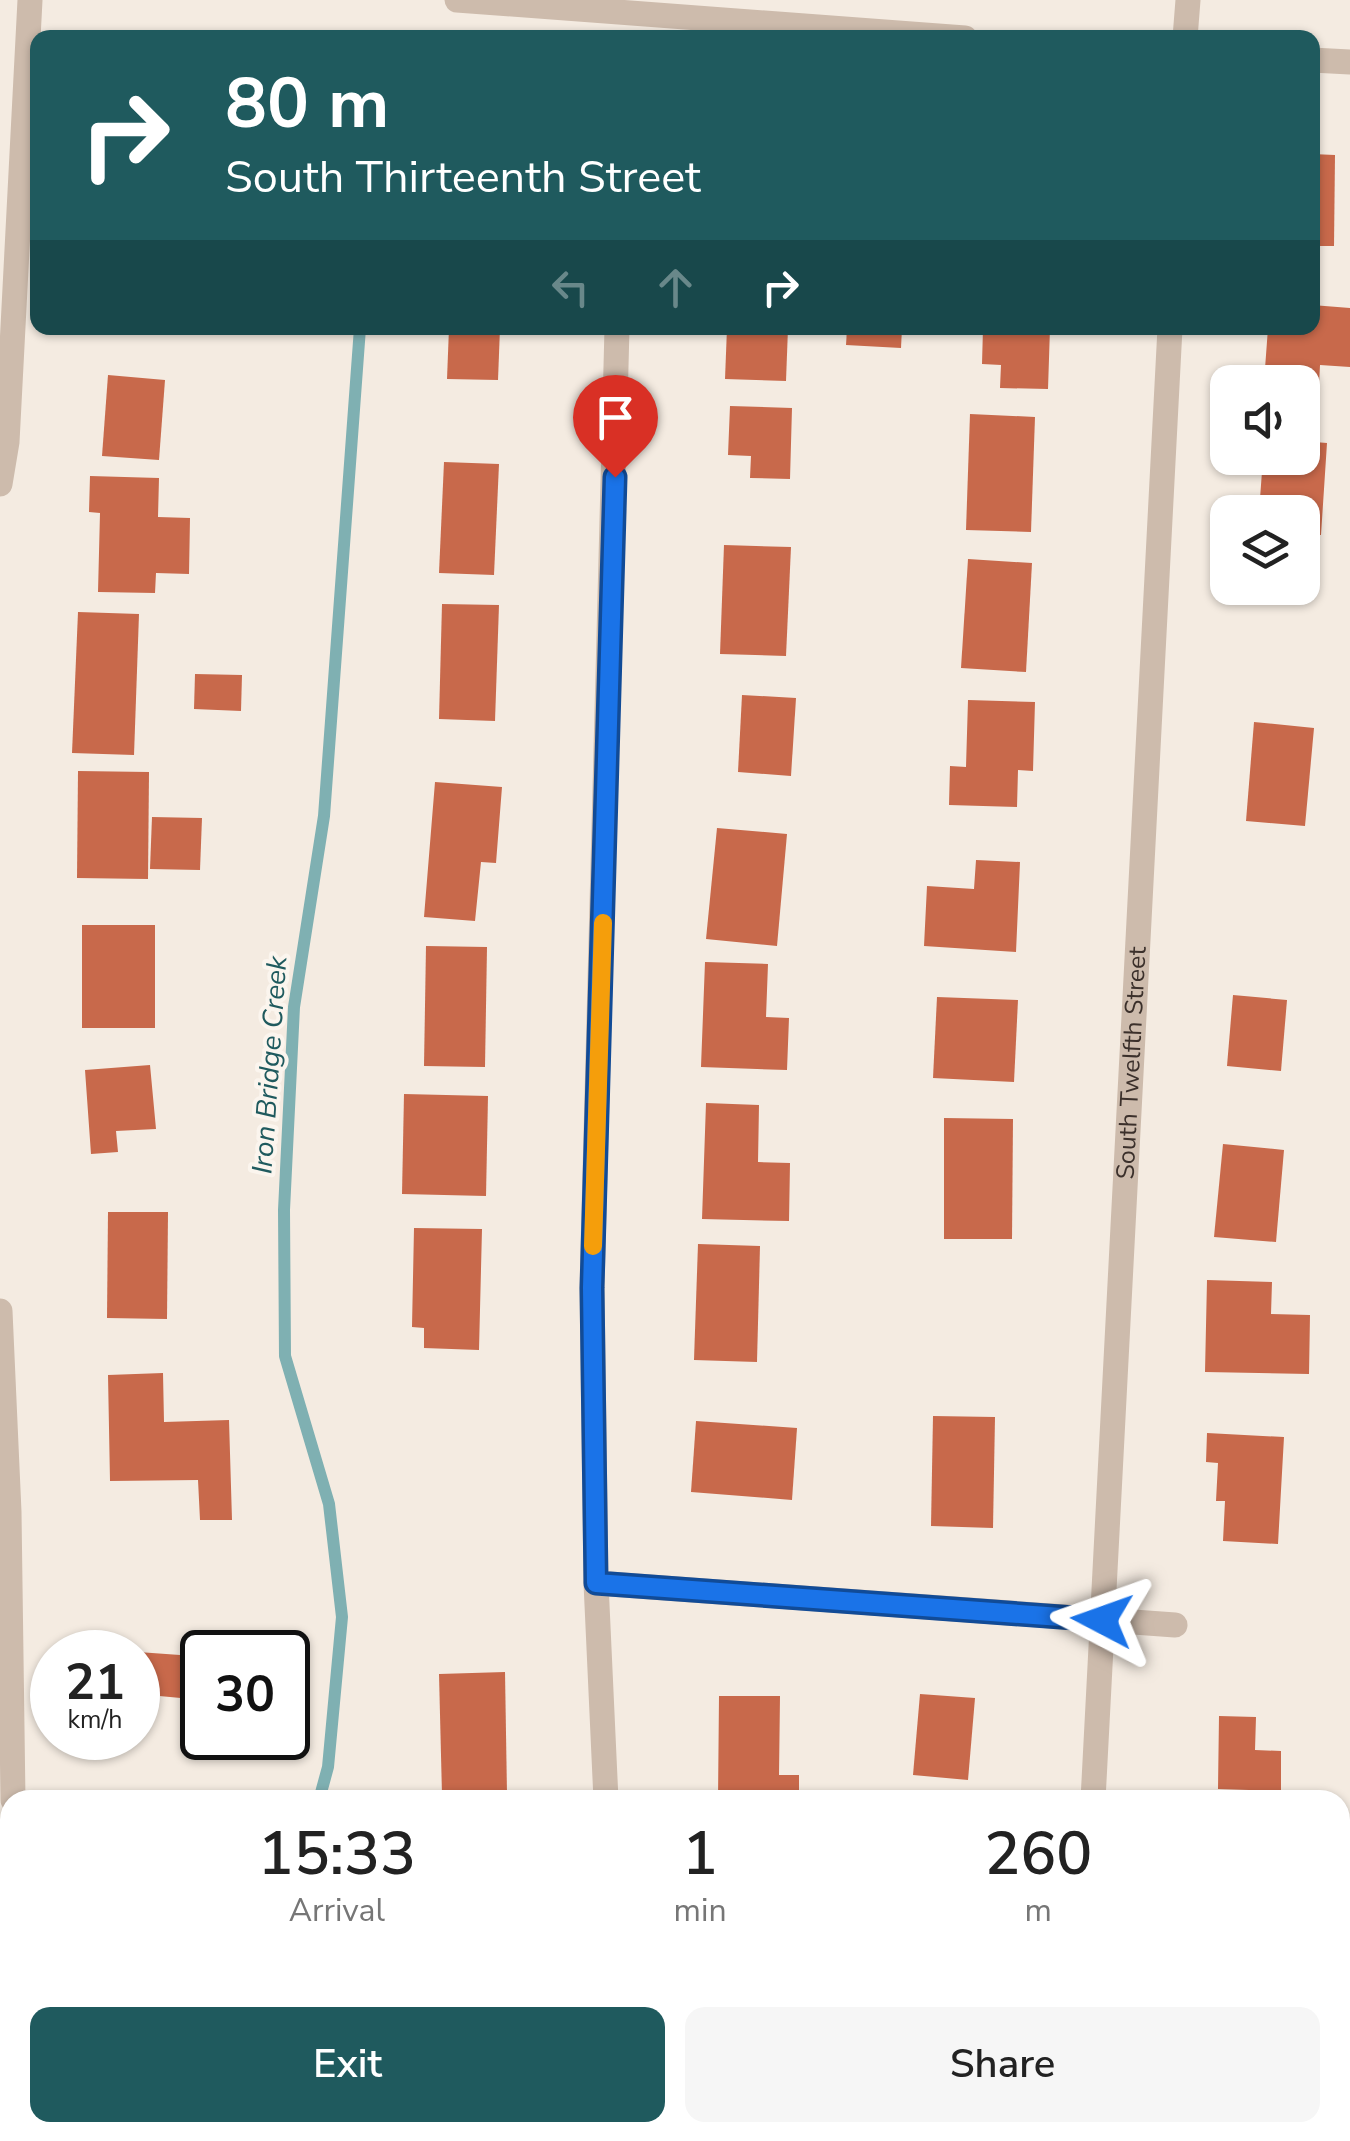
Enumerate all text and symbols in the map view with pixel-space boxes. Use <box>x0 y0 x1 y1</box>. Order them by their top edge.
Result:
text: 80 m <box>225 56 389 152</box>
icon: right <box>60 70 190 200</box>
text: South Thirteenth Street <box>225 147 701 208</box>
icon: left <box>543 260 598 315</box>
icon: ahead <box>648 260 703 315</box>
icon: right <box>753 260 808 315</box>
map controls <box>1210 365 1320 605</box>
button: sound <box>1210 365 1320 475</box>
pin <box>573 375 658 478</box>
icon: arrive <box>588 390 643 445</box>
button: layers <box>1210 495 1320 605</box>
street label: South Twelfth Street <box>1108 946 1155 1180</box>
water label: Iron Bridge Creek <box>243 954 297 1175</box>
position arrow <box>1050 1568 1154 1672</box>
speed limit sign: 30 <box>180 1630 310 1760</box>
text: 21 <box>65 1648 125 1717</box>
text: km/h <box>67 1703 123 1737</box>
text: 15:33 <box>258 1813 416 1895</box>
text: 1 <box>682 1813 718 1895</box>
text: 260 <box>984 1813 1092 1895</box>
text: Arrival <box>289 1889 385 1932</box>
text: min <box>674 1889 727 1932</box>
text: m <box>1025 1889 1052 1932</box>
button: Exit <box>30 2007 665 2122</box>
button: Share <box>685 2007 1320 2122</box>

